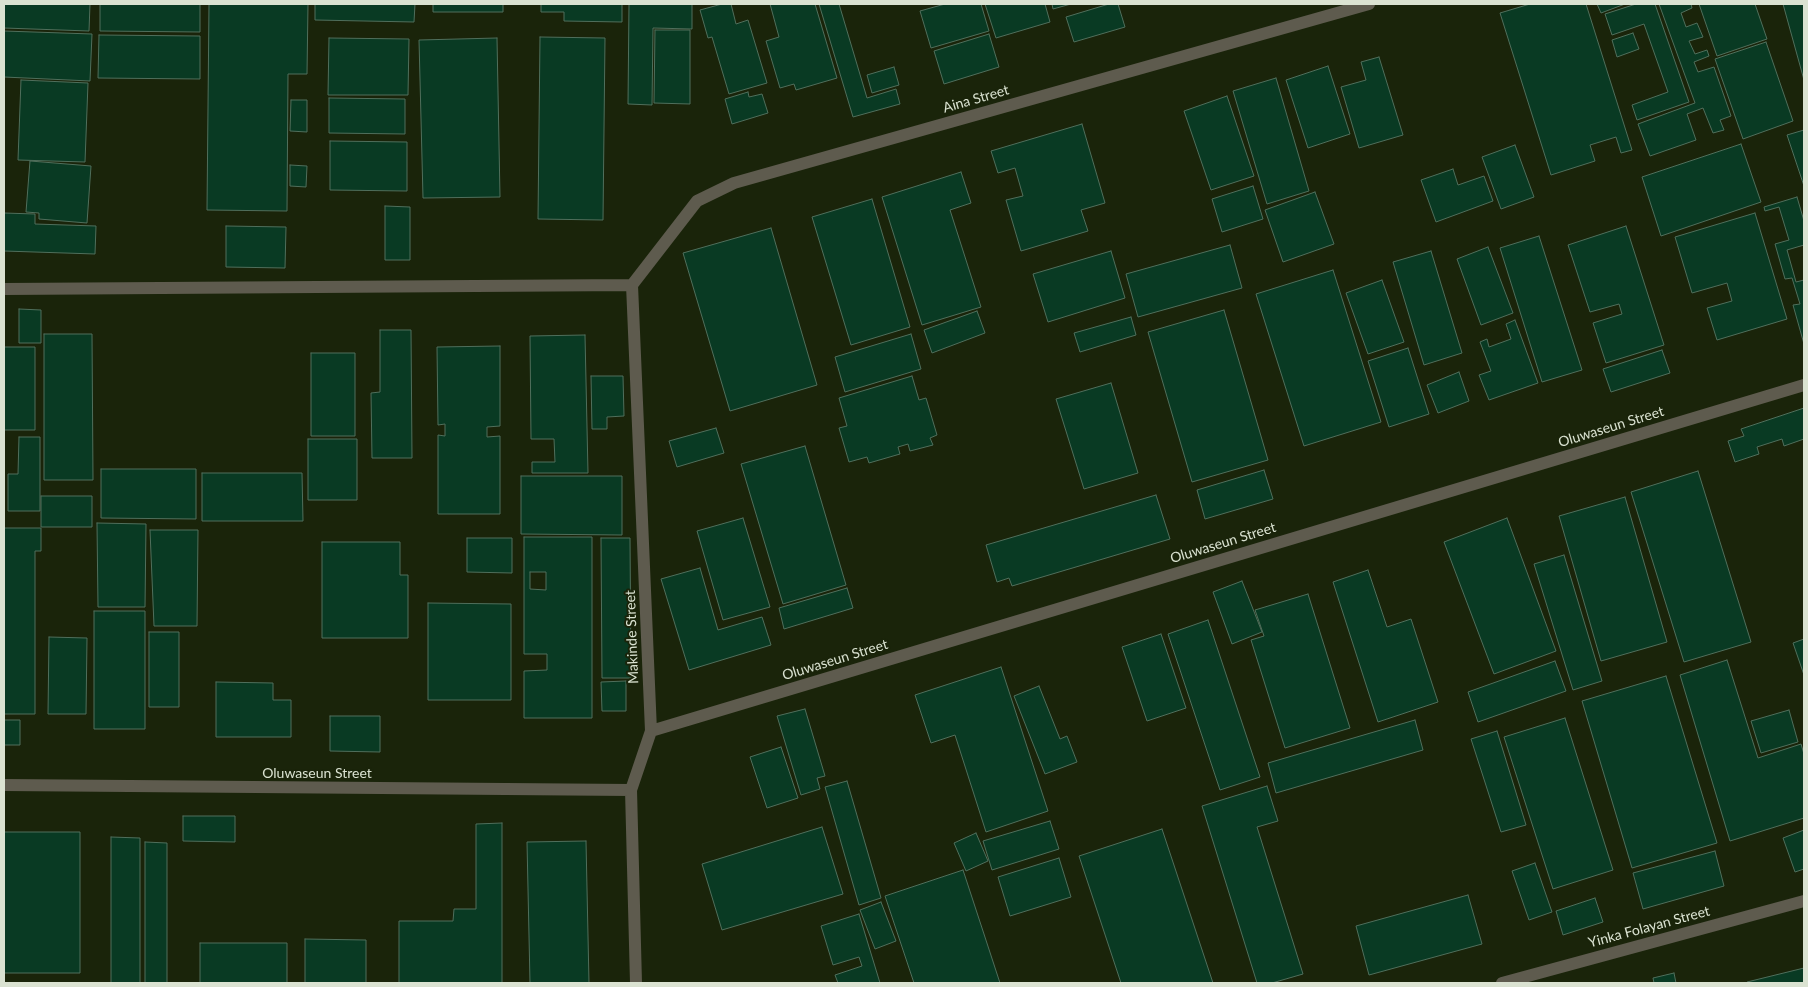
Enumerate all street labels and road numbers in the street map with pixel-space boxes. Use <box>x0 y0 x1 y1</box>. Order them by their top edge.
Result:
street label: Aina Street <box>941 82 1011 116</box>
street label: Oluwaseun Street <box>1556 403 1666 451</box>
street label: Oluwaseun Street <box>1168 519 1278 567</box>
street label: Makinde Street <box>622 590 642 684</box>
street label: Oluwaseun Street <box>780 636 890 684</box>
street label: Oluwaseun Street <box>262 765 372 781</box>
street label: Yinka Folayan Street <box>1586 903 1712 951</box>

